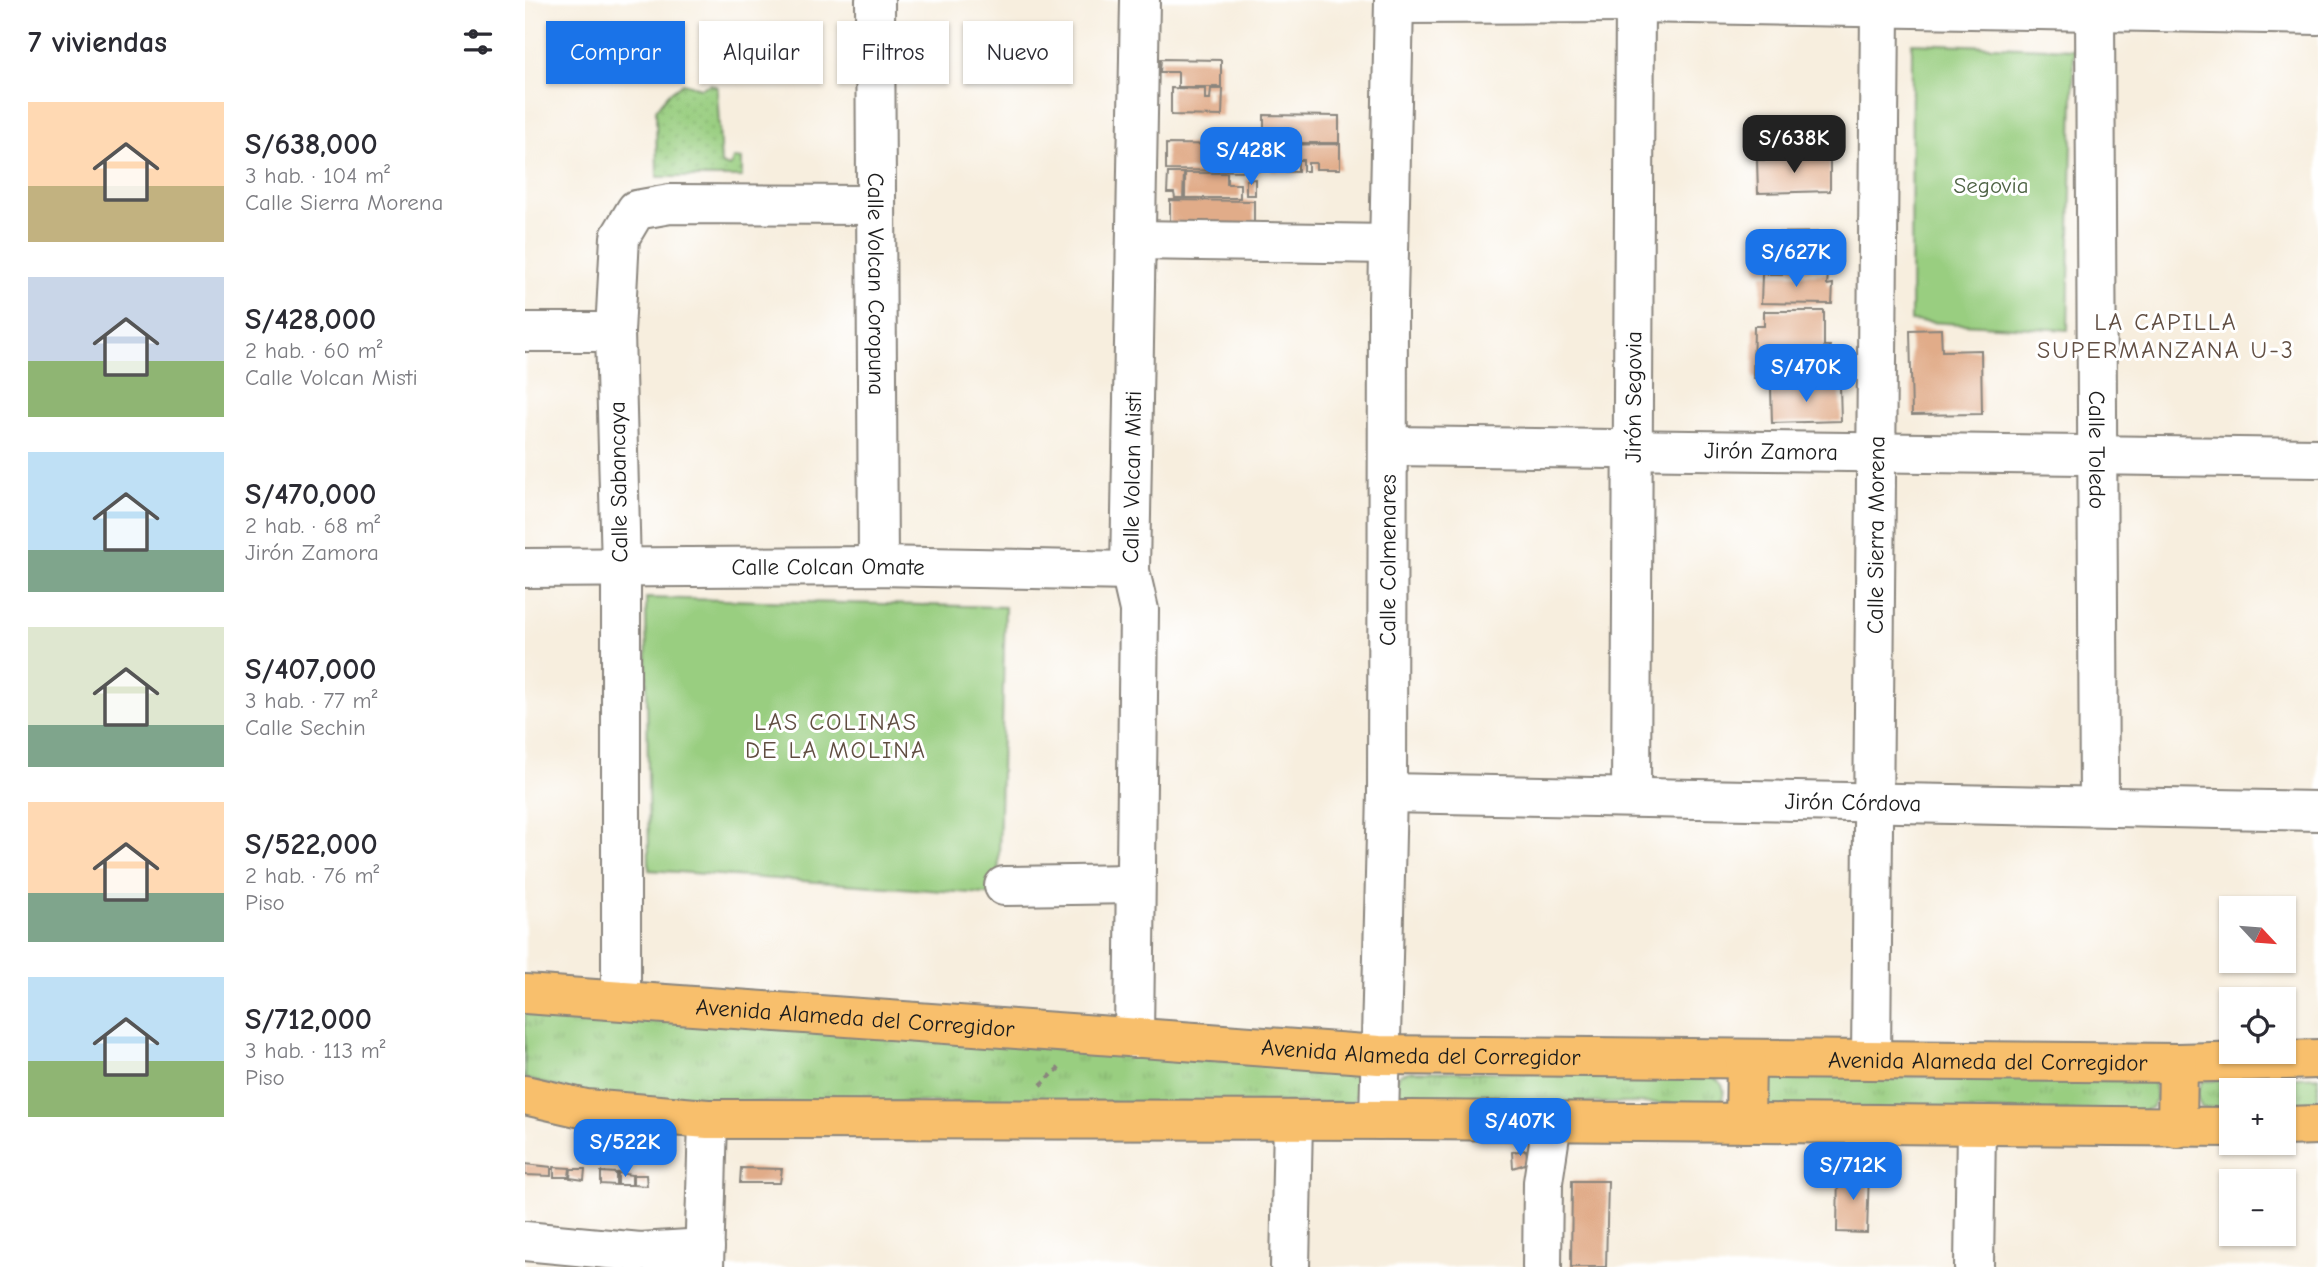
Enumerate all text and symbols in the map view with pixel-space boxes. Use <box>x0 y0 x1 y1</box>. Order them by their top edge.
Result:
chip: Comprar <box>546 21 685 84</box>
chip: Alquilar <box>699 21 823 84</box>
chip: Filtros <box>837 21 949 84</box>
chip: Nuevo <box>963 21 1073 84</box>
icon: filters <box>459 23 497 61</box>
text: 7 viviendas <box>28 25 167 60</box>
pin: S/638K <box>1737 116 1851 175</box>
text: S/638K <box>1759 124 1829 151</box>
text: S/638,000 <box>245 127 378 162</box>
pin: S/428K <box>1194 128 1308 187</box>
icon: home <box>84 130 168 214</box>
text: S/428K <box>1216 136 1286 163</box>
text: 3 hab. · 104 m² <box>245 162 390 189</box>
park label: Segovia <box>1953 172 2029 199</box>
street label: Calle Volcan Coropuna <box>862 173 890 395</box>
text: Calle Sierra Morena <box>245 189 443 216</box>
pin: S/627K <box>1739 230 1853 289</box>
text: S/627K <box>1761 238 1831 265</box>
text: S/428,000 <box>245 302 376 337</box>
icon: home <box>84 305 168 389</box>
district label: LA CAPILLA SUPERMANZANA U-3 <box>2037 308 2295 364</box>
street label: Jirón Segovia <box>1620 331 1647 463</box>
text: 2 hab. · 60 m² <box>245 337 382 364</box>
pin: S/470K <box>1749 344 1863 404</box>
text: S/470K <box>1771 353 1841 380</box>
text: Calle Volcan Misti <box>245 364 418 391</box>
street label: Calle Volcan Misti <box>1117 390 1147 564</box>
street label: Calle Toledo <box>2083 391 2111 509</box>
street label: Calle Sabancaya <box>604 401 633 563</box>
street label: Calle Sierra Morena <box>1862 436 1890 634</box>
street label: Jirón Zamora <box>1704 437 1838 466</box>
street label: Calle Colmenares <box>1374 474 1402 646</box>
text: S/470,000 <box>245 477 376 512</box>
icon: home <box>84 480 168 564</box>
text: 2 hab. · 68 m² <box>245 512 380 539</box>
text: Jirón Zamora <box>245 539 379 566</box>
street label: Calle Colcan Omate <box>731 553 925 581</box>
text: S/407,000 <box>245 652 376 687</box>
icon: home <box>84 655 168 739</box>
text: 3 hab. · 77 m² <box>245 687 377 714</box>
district label: LAS COLINAS DE LA MOLINA <box>745 708 927 764</box>
text: Calle Sechin <box>245 714 366 741</box>
street label: Jirón Córdova <box>1784 788 1922 817</box>
text: S/522,000 <box>245 827 378 862</box>
icon: home <box>84 830 168 914</box>
text: 2 hab. · 76 m² <box>245 862 379 889</box>
text: Piso <box>245 889 285 916</box>
north arrow <box>2219 896 2296 973</box>
map controls <box>2219 896 2296 1246</box>
button: locate <box>2219 987 2296 1064</box>
street label: Avenida Alameda del Corregidor <box>695 993 1016 1043</box>
text: S/712,000 <box>245 1002 372 1037</box>
icon: home <box>84 1005 168 1089</box>
street label: Avenida Alameda del Corregidor <box>1260 1034 1582 1071</box>
text: 3 hab. · 113 m² <box>245 1037 385 1064</box>
street label: Avenida Alameda del Corregidor <box>1828 1046 2149 1077</box>
text: Piso <box>245 1064 285 1091</box>
button: + <box>2219 1078 2296 1155</box>
pin: S/407K <box>1463 1098 1577 1158</box>
text: S/407K <box>1485 1107 1555 1134</box>
pin: S/522K <box>568 1120 682 1179</box>
text: S/522K <box>590 1128 660 1155</box>
pin: S/712K <box>1796 1142 1910 1202</box>
text: S/712K <box>1820 1151 1886 1178</box>
button: − <box>2219 1169 2296 1246</box>

